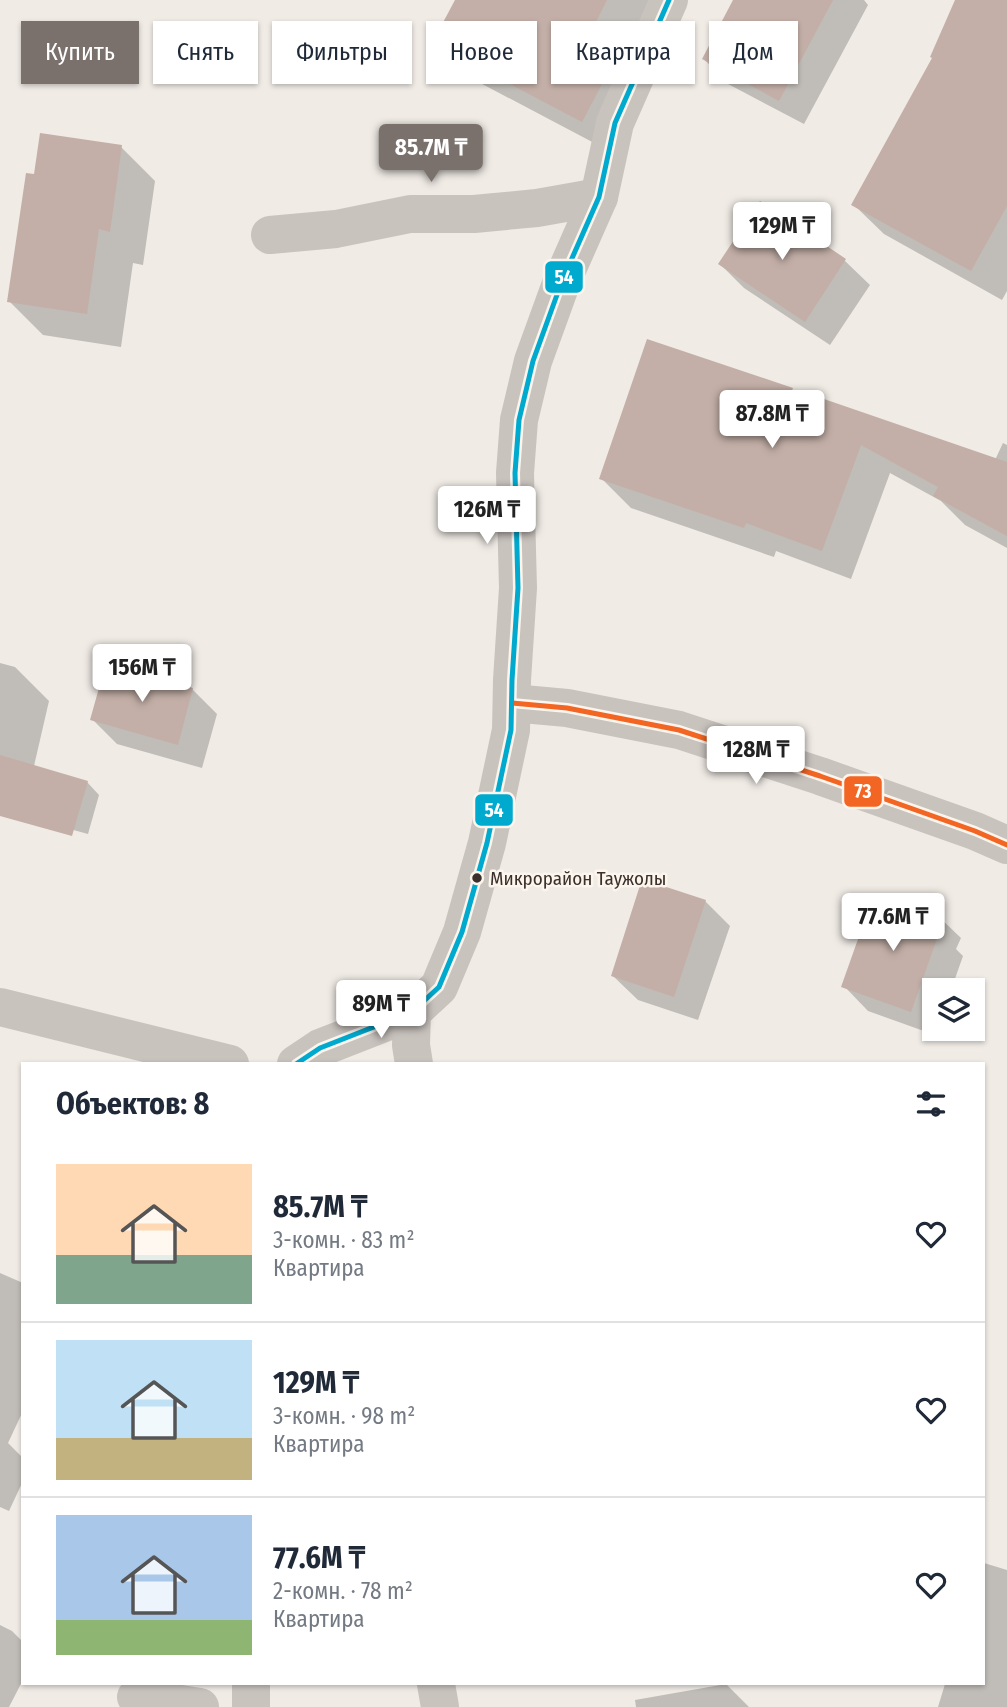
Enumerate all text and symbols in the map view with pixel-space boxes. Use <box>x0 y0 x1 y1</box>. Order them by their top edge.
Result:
chip: Купить <box>21 21 139 84</box>
chip: Снять <box>153 21 258 84</box>
chip: Фильтры <box>272 21 412 84</box>
chip: Новое <box>426 21 537 84</box>
chip: Квартира <box>551 21 695 84</box>
chip: Дом <box>709 21 798 84</box>
pin: 85.7M ₸ <box>366 124 496 184</box>
text: 85.7M ₸ <box>395 133 467 161</box>
pin: 129M ₸ <box>725 202 839 262</box>
text: 129M ₸ <box>749 211 815 239</box>
line badge: 54 <box>544 260 584 294</box>
text: 54 <box>554 266 574 289</box>
pin: 87.8M ₸ <box>707 391 837 450</box>
text: 87.8M ₸ <box>736 399 808 427</box>
pin: 126M ₸ <box>430 486 544 546</box>
text: 126M ₸ <box>454 495 520 523</box>
pin: 156M ₸ <box>85 644 199 704</box>
text: 156M ₸ <box>109 653 175 681</box>
pin: 128M ₸ <box>699 726 813 786</box>
text: 128M ₸ <box>723 735 789 763</box>
line badge: 73 <box>843 775 883 808</box>
text: 73 <box>854 780 872 803</box>
line badge: 54 <box>474 793 514 827</box>
text: 54 <box>484 799 504 822</box>
place label: Микрорайон Таужолы <box>490 867 666 890</box>
marker: Микрорайон Таужолы <box>470 871 484 885</box>
pin: 77.6M ₸ <box>828 894 958 953</box>
text: 77.6M ₸ <box>858 902 928 930</box>
map controls <box>922 978 985 1041</box>
button: layers <box>922 978 985 1041</box>
pin: 89M ₸ <box>332 981 430 1040</box>
text: 89M ₸ <box>352 989 410 1017</box>
icon: filters <box>912 1085 950 1123</box>
text: Объектов: 8 <box>56 1086 209 1122</box>
text: 85.7M ₸ <box>273 1189 367 1225</box>
icon: home <box>112 1192 196 1276</box>
icon: heart <box>912 1215 950 1253</box>
text: 3-комн. · 83 m² <box>273 1226 415 1254</box>
text: Квартира <box>273 1254 365 1282</box>
text: 129M ₸ <box>273 1365 359 1401</box>
icon: home <box>112 1368 196 1452</box>
icon: heart <box>912 1391 950 1429</box>
text: 3-комн. · 98 m² <box>273 1402 415 1430</box>
text: Квартира <box>273 1430 365 1458</box>
text: 77.6M ₸ <box>273 1540 365 1576</box>
icon: home <box>112 1543 196 1627</box>
icon: heart <box>912 1566 950 1604</box>
text: 2-комн. · 78 m² <box>273 1577 413 1605</box>
text: Квартира <box>273 1605 365 1633</box>

